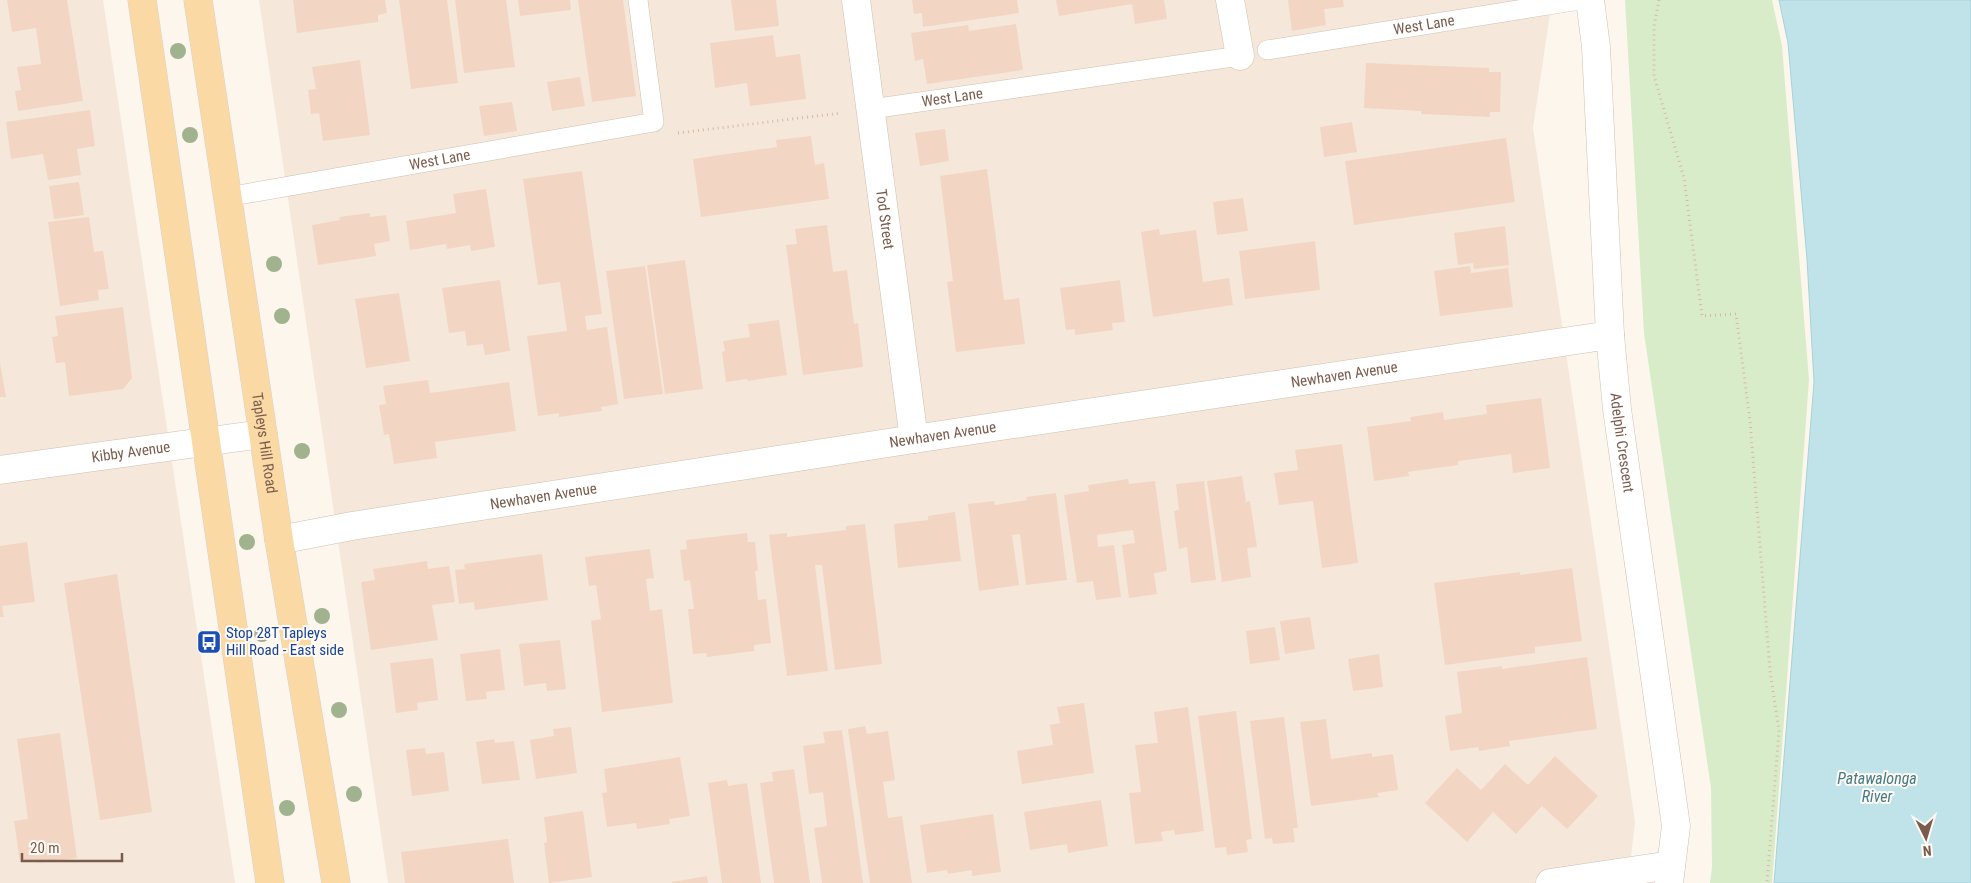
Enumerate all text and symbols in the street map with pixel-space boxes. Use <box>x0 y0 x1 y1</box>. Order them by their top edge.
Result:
street label: West Lane <box>1392 11 1456 39</box>
street label: West Lane <box>920 84 984 111</box>
street label: West Lane <box>408 145 472 174</box>
street label: Tod Street <box>872 188 898 250</box>
street label: Newhaven Avenue <box>1290 358 1399 392</box>
street label: Tapleys Hill Road <box>248 391 281 495</box>
street label: Adelphi Crescent <box>1606 392 1638 494</box>
street label: Newhaven Avenue <box>888 418 997 452</box>
street label: Kibby Avenue <box>90 438 171 466</box>
street label: Newhaven Avenue <box>489 479 598 514</box>
place label: Stop 28T Tapleys Hill Road - East side <box>226 624 344 659</box>
bus stop icon: Stop 28T Tapleys Hill Road - East side <box>196 629 222 655</box>
water label: Patawalonga River <box>1837 769 1917 806</box>
north arrow <box>1901 813 1951 863</box>
scale bar <box>22 830 122 862</box>
text: 20 m <box>30 839 60 857</box>
text: N <box>1922 843 1932 859</box>

